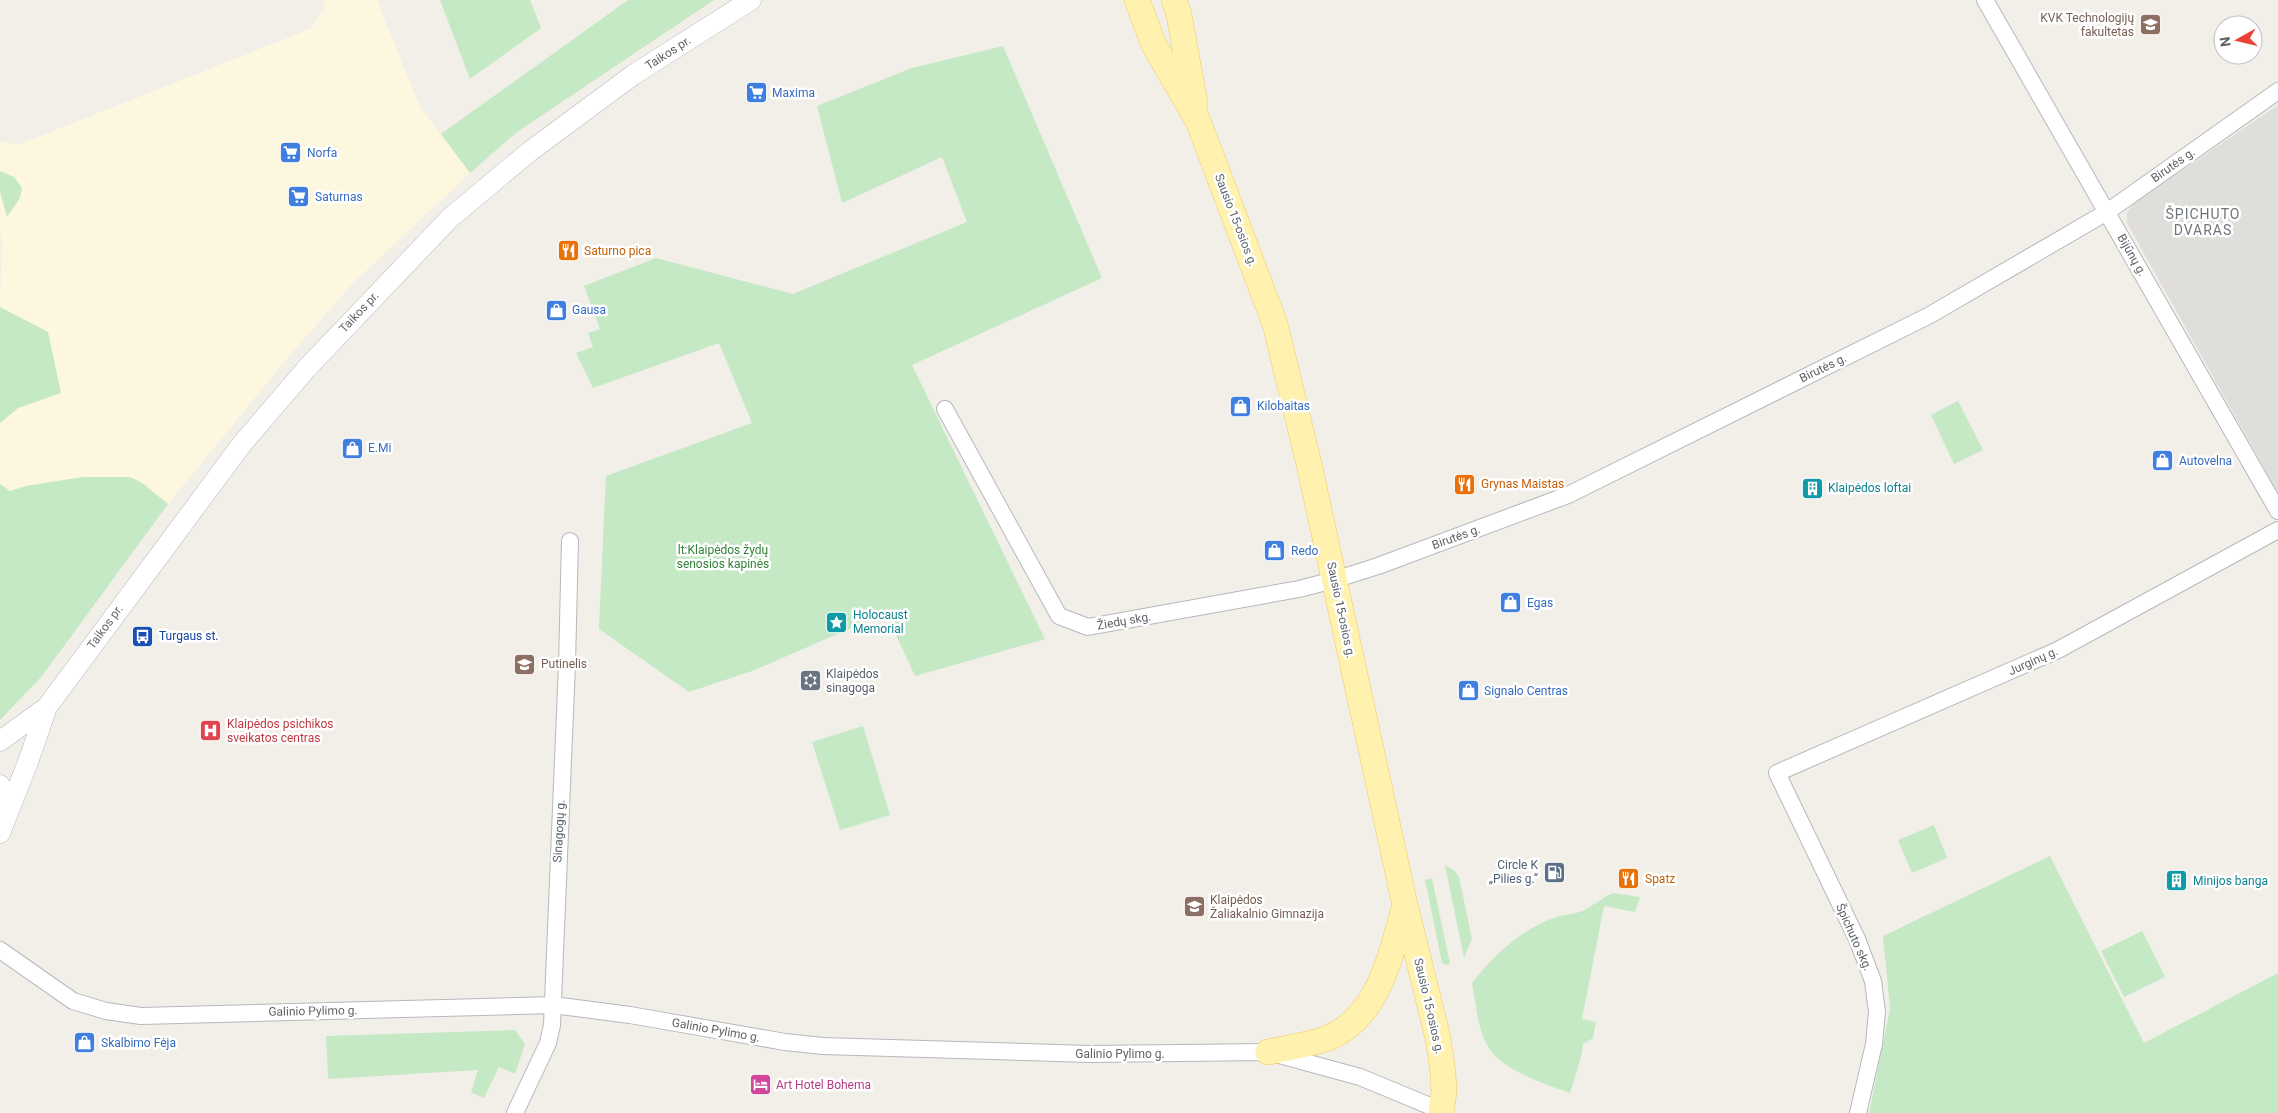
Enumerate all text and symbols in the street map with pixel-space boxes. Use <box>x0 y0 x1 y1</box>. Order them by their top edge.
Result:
place label: KVK Technologijų fakultetas <box>2040 11 2134 39</box>
school or university icon: KVK Technologijų fakultetas <box>2138 13 2162 37</box>
north arrow <box>2213 15 2263 65</box>
street label: Taikos pr. <box>643 33 693 73</box>
text: N <box>2217 36 2234 48</box>
supermarket icon: Maxima <box>744 81 768 105</box>
place label: Maxima <box>772 86 815 100</box>
supermarket icon: Norfa <box>279 141 303 165</box>
street label: Birutės g. <box>2148 145 2198 185</box>
place label: Norfa <box>307 146 337 160</box>
street label: Sausio 15-osios g. <box>1212 172 1260 268</box>
supermarket icon: Saturnas <box>287 185 311 209</box>
place label: Saturnas <box>315 190 363 204</box>
district label: ŠPICHUTO DVARAS <box>2166 205 2240 238</box>
street label: Bijūnų g. <box>2114 232 2150 278</box>
restaurant icon: Saturno pica <box>556 239 580 263</box>
place label: Saturno pica <box>584 244 651 258</box>
street label: Taikos pr. <box>336 288 382 336</box>
shop icon: Gausa <box>544 298 568 322</box>
place label: Gausa <box>572 303 606 317</box>
street label: Birutės g. <box>1797 351 1849 385</box>
shop icon: Kilobaitas <box>1229 394 1253 418</box>
place label: Kilobaitas <box>1257 399 1310 413</box>
shop icon: E.Mi <box>340 436 364 460</box>
place label: E.Mi <box>368 441 391 455</box>
shop icon: Autovelna <box>2151 449 2175 473</box>
place label: Autovelna <box>2179 454 2232 468</box>
restaurant icon: Grynas Maistas <box>1453 472 1477 496</box>
building icon: Klaipėdos loftai <box>1800 476 1824 500</box>
place label: Grynas Maistas <box>1481 477 1564 491</box>
place label: Klaipėdos loftai <box>1828 481 1911 495</box>
street label: Birutės g. <box>1430 522 1482 552</box>
shop icon: Redo <box>1263 539 1287 563</box>
park label: lt:Klaipėdos žydų senosios kapinės <box>677 543 769 571</box>
place label: Redo <box>1291 544 1319 558</box>
street label: Sausio 15-osios g. <box>1324 561 1358 659</box>
shop icon: Egas <box>1499 591 1523 615</box>
place label: Egas <box>1527 596 1553 610</box>
street label: Taikos pr. <box>84 602 126 652</box>
place label: Holocaust Memorial <box>853 608 908 636</box>
street label: Žiedų skg. <box>1096 608 1152 633</box>
place icon: Holocaust Memorial <box>825 610 849 634</box>
bus stop icon: Turgaus st. <box>131 624 155 648</box>
place label: Turgaus st. <box>159 629 219 643</box>
street label: Jurginų g. <box>2006 644 2060 678</box>
school or university icon: Putinelis <box>513 652 537 676</box>
place label: Putinelis <box>541 657 587 671</box>
place label: Klaipėdos sinagoga <box>826 667 879 695</box>
synagogue icon: Klaipėdos sinagoga <box>798 669 822 693</box>
shop icon: Signalo Centras <box>1456 679 1480 703</box>
place label: Signalo Centras <box>1484 684 1568 698</box>
place label: Klaipėdos psichikos sveikatos centras <box>227 717 334 745</box>
hospital icon: Klaipėdos psichikos sveikatos centras <box>199 719 223 743</box>
street label: Sinagogų g. <box>550 799 568 863</box>
place label: Circle K „Pilies g.“ <box>1489 858 1539 886</box>
fuel station icon: Circle K „Pilies g.“ <box>1542 860 1566 884</box>
restaurant icon: Spatz <box>1617 867 1641 891</box>
building icon: Minijos banga <box>2165 869 2189 893</box>
place label: Spatz <box>1645 872 1675 886</box>
place label: Minijos banga <box>2193 874 2268 888</box>
place label: Klaipėdos Žaliakalnio Gimnazija <box>1210 893 1324 921</box>
school or university icon: Klaipėdos Žaliakalnio Gimnazija <box>1182 895 1206 919</box>
street label: Špichuto skg. <box>1833 901 1876 973</box>
street label: Sausio 15-osios g. <box>1411 957 1447 1055</box>
street label: Galinio Pylimo g. <box>268 1003 358 1019</box>
street label: Galinio Pylimo g. <box>671 1015 761 1045</box>
shop icon: Skalbimo Fėja <box>73 1031 97 1055</box>
place label: Skalbimo Fėja <box>101 1036 176 1050</box>
street label: Galinio Pylimo g. <box>1075 1047 1165 1061</box>
hotel icon: Art Hotel Bohema <box>748 1073 772 1097</box>
place label: Art Hotel Bohema <box>776 1078 871 1092</box>

